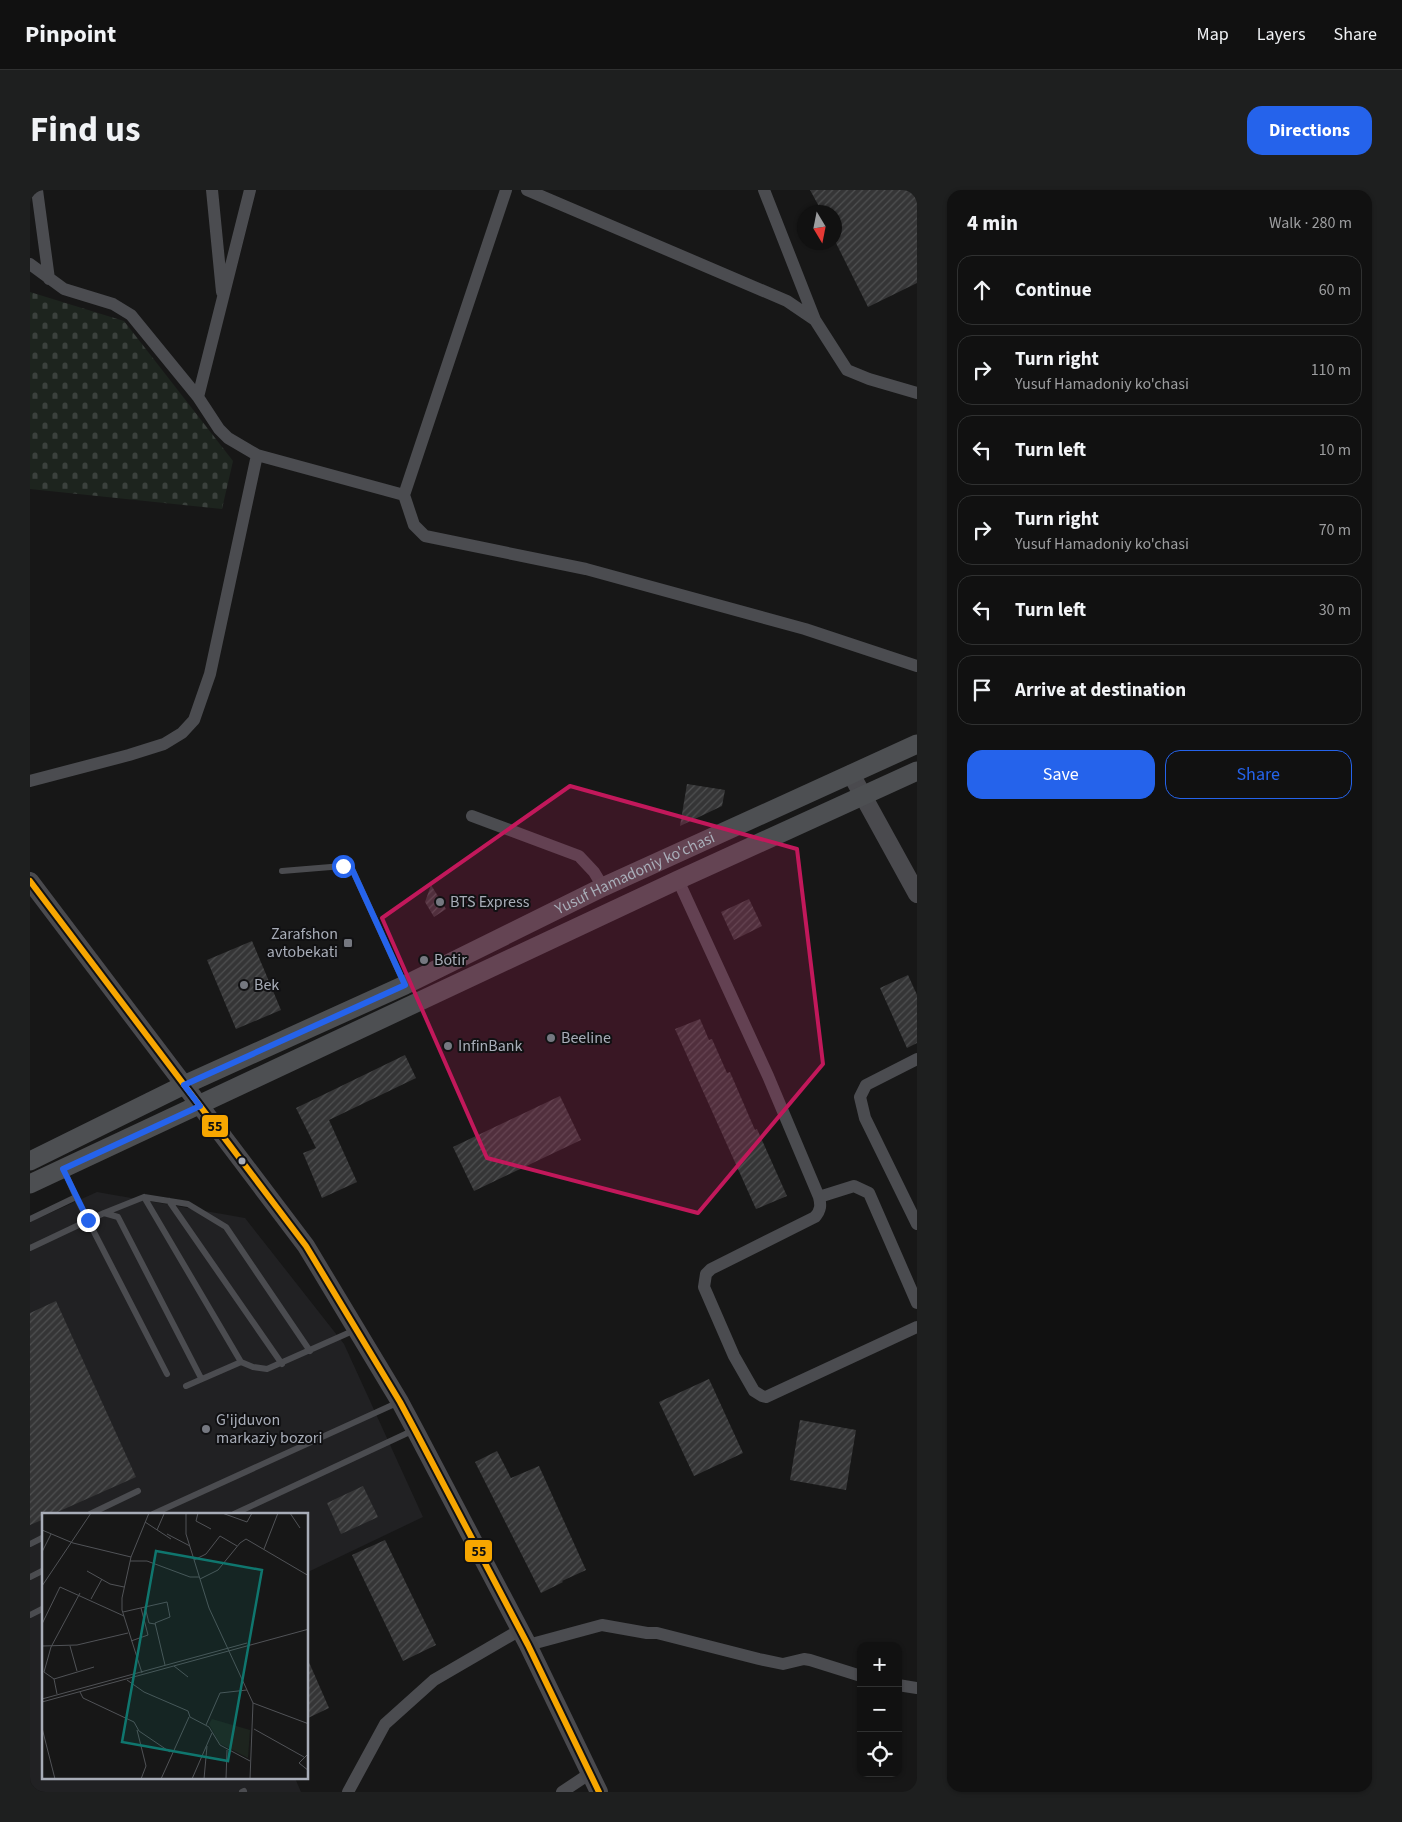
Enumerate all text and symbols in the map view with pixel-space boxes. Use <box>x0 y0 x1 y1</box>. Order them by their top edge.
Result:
text: Pinpoint <box>25 17 116 52</box>
text: Map <box>1197 22 1229 47</box>
text: Layers <box>1257 22 1306 47</box>
text: Share <box>1334 22 1377 47</box>
text: Find us <box>30 105 140 155</box>
button: Directions <box>1247 106 1372 155</box>
north arrow <box>797 205 842 250</box>
text: 4 min <box>967 208 1018 238</box>
text: Walk · 280 m <box>1269 212 1352 234</box>
icon: ahead <box>968 276 996 304</box>
text: Continue <box>1015 277 1092 304</box>
text: 60 m <box>1319 279 1351 301</box>
text: Turn right <box>1015 346 1099 373</box>
icon: right <box>968 356 996 384</box>
text: 110 m <box>1311 359 1351 381</box>
text: Yusuf Hamadoniy ko'chasi <box>1015 373 1189 395</box>
icon: left <box>968 436 996 464</box>
text: Turn left <box>1015 437 1086 464</box>
text: 10 m <box>1319 439 1351 461</box>
text: Turn right <box>1015 506 1099 533</box>
icon: right <box>968 516 996 544</box>
text: 70 m <box>1319 519 1351 541</box>
text: Yusuf Hamadoniy ko'chasi <box>1015 533 1189 555</box>
icon: left <box>968 596 996 624</box>
text: Turn left <box>1015 597 1086 624</box>
text: 30 m <box>1319 599 1351 621</box>
icon: arrive <box>968 676 996 704</box>
text: Arrive at destination <box>1015 677 1186 704</box>
button: Save <box>967 750 1155 799</box>
button: Share <box>1165 750 1352 799</box>
street label: Yusuf Hamadoniy ko'chasi <box>550 827 718 920</box>
route start <box>332 855 355 878</box>
place label: BTS Express <box>450 891 530 913</box>
marker: BTS Express <box>434 896 446 908</box>
place label: Zarafshon avtobekati <box>267 923 338 963</box>
marker: Zarafshon avtobekati <box>342 937 354 949</box>
place label: Botir <box>434 949 467 971</box>
marker: Botir <box>418 954 430 966</box>
place label: Bek <box>254 974 279 996</box>
marker: Bek <box>238 979 250 991</box>
place label: Beeline <box>561 1027 611 1049</box>
marker: Beeline <box>545 1032 557 1044</box>
place label: InfinBank <box>458 1035 523 1057</box>
marker: InfinBank <box>442 1040 454 1052</box>
line badge: 55 <box>201 1114 229 1138</box>
text: 55 <box>208 1117 222 1137</box>
unlabelled marker <box>237 1156 247 1166</box>
route end <box>77 1209 100 1232</box>
place label: G'ijduvon markaziy bozori <box>216 1409 322 1449</box>
marker: G'ijduvon markaziy bozori <box>200 1423 212 1435</box>
inset map <box>42 1513 309 1780</box>
line badge: 55 <box>464 1539 493 1563</box>
text: 55 <box>472 1542 486 1562</box>
map controls <box>857 1642 902 1777</box>
button: + <box>857 1642 902 1687</box>
button: − <box>857 1687 902 1732</box>
button: locate <box>857 1732 902 1777</box>

